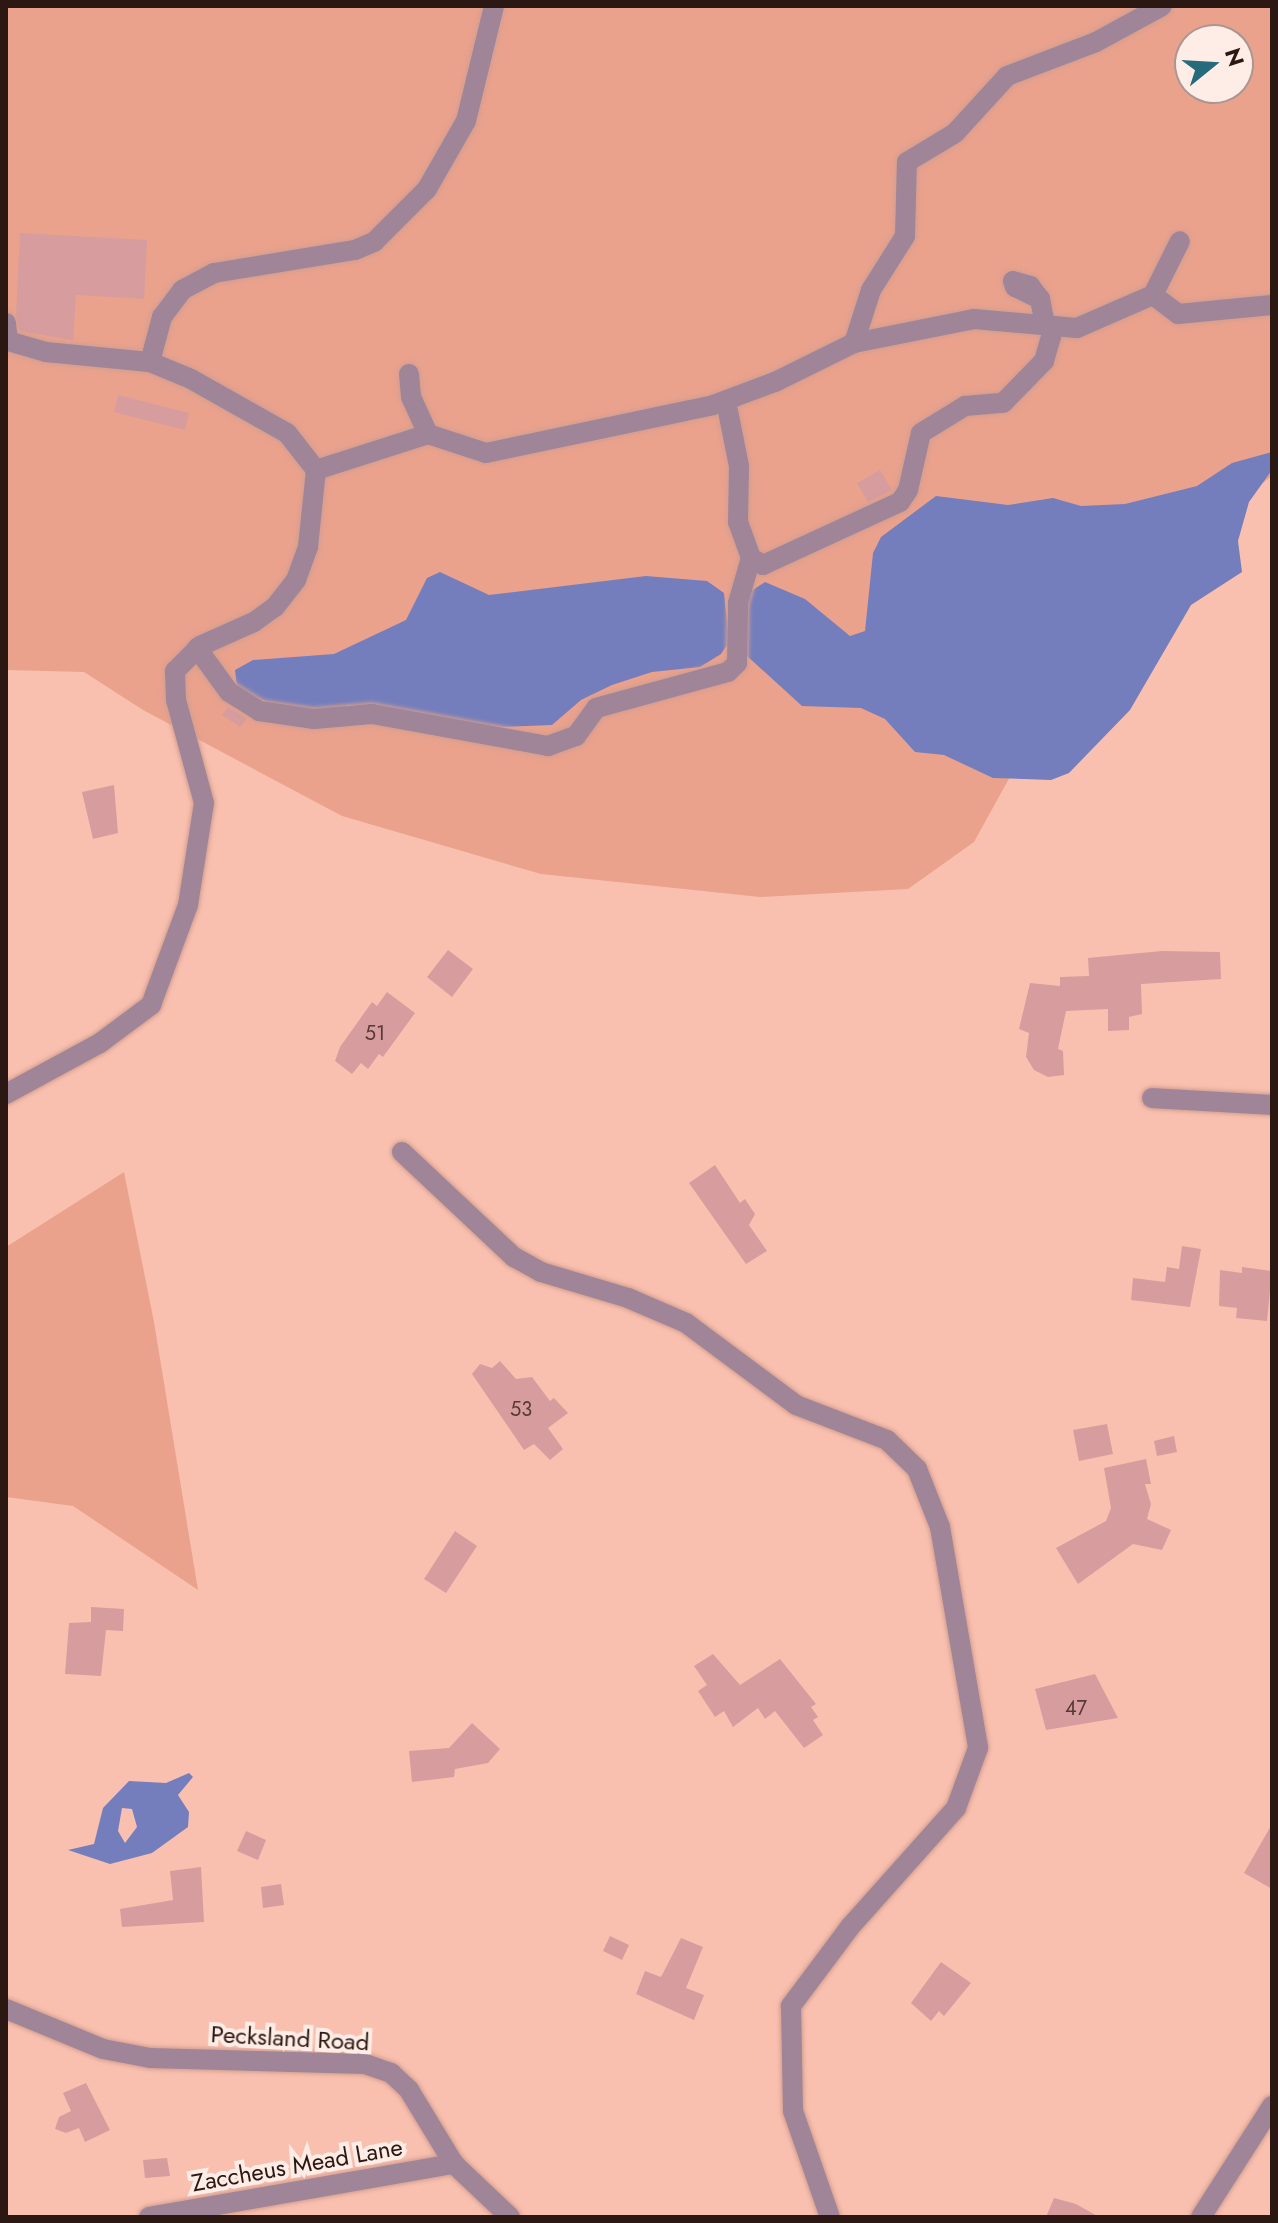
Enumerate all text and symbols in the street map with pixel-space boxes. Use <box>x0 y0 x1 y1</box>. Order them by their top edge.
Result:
north arrow <box>1174 24 1254 104</box>
text: N <box>1217 44 1253 70</box>
house number: 51 <box>365 1021 385 1045</box>
house number: 53 <box>510 1397 532 1421</box>
house number: 47 <box>1065 1696 1087 1720</box>
street label: Pecksland Road <box>210 2019 370 2057</box>
street label: Zaccheus Mead Lane <box>189 2132 405 2198</box>

